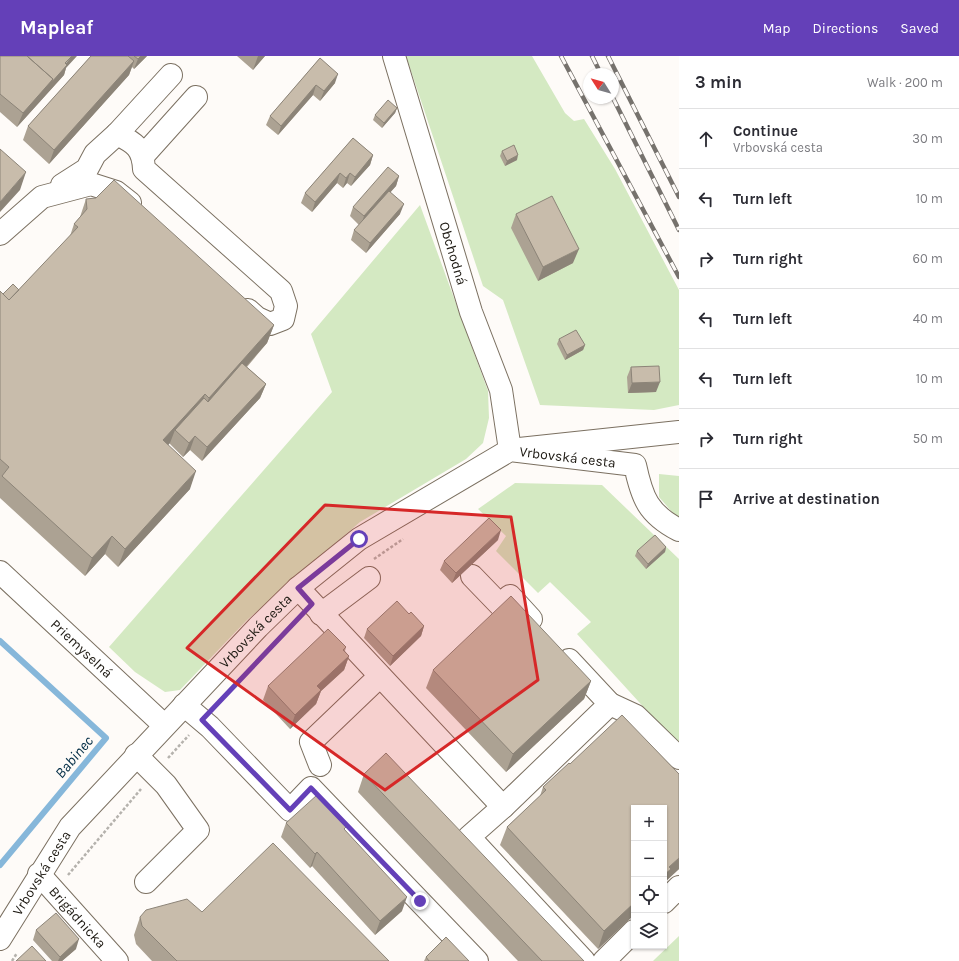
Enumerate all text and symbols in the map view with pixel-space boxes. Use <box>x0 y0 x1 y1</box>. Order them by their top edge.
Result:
text: Mapleaf <box>20 17 93 39</box>
text: Map <box>763 20 791 37</box>
text: Directions <box>813 20 878 37</box>
text: Saved <box>900 20 939 37</box>
north arrow <box>583 68 619 104</box>
text: 3 min <box>695 72 742 92</box>
text: Walk · 200 m <box>867 75 943 90</box>
text: Continue <box>733 122 798 140</box>
icon: ahead <box>695 128 717 150</box>
text: 30 m <box>912 131 943 146</box>
text: Vrbovská cesta <box>733 140 823 155</box>
icon: left <box>695 188 717 210</box>
text: Turn left <box>733 190 792 208</box>
text: 10 m <box>916 191 943 206</box>
street label: Obchodná <box>436 220 471 287</box>
icon: right <box>695 248 717 270</box>
text: Turn right <box>733 250 803 268</box>
text: 60 m <box>913 251 943 266</box>
icon: left <box>695 308 717 330</box>
text: Turn left <box>733 310 792 328</box>
text: 40 m <box>913 311 943 326</box>
icon: left <box>695 368 717 390</box>
text: Turn left <box>733 370 792 388</box>
text: 10 m <box>916 371 943 386</box>
icon: right <box>695 428 717 450</box>
text: Turn right <box>733 430 803 448</box>
text: 50 m <box>913 431 943 446</box>
street label: Vrbovská cesta <box>519 443 617 471</box>
icon: arrive <box>695 488 717 510</box>
text: Arrive at destination <box>733 490 880 508</box>
route start <box>350 530 368 548</box>
street label: Vrbovská cesta <box>216 590 295 671</box>
street label: Priemyselná <box>47 615 116 681</box>
water label: Babinec <box>51 732 97 782</box>
map controls <box>631 805 667 949</box>
button: + <box>631 805 667 841</box>
street label: Vrbovská cesta <box>8 827 74 918</box>
button: − <box>631 841 667 877</box>
button: locate <box>631 877 667 913</box>
street label: Brigádnicka <box>46 883 110 952</box>
route end <box>411 892 429 910</box>
button: layers <box>631 913 667 949</box>

